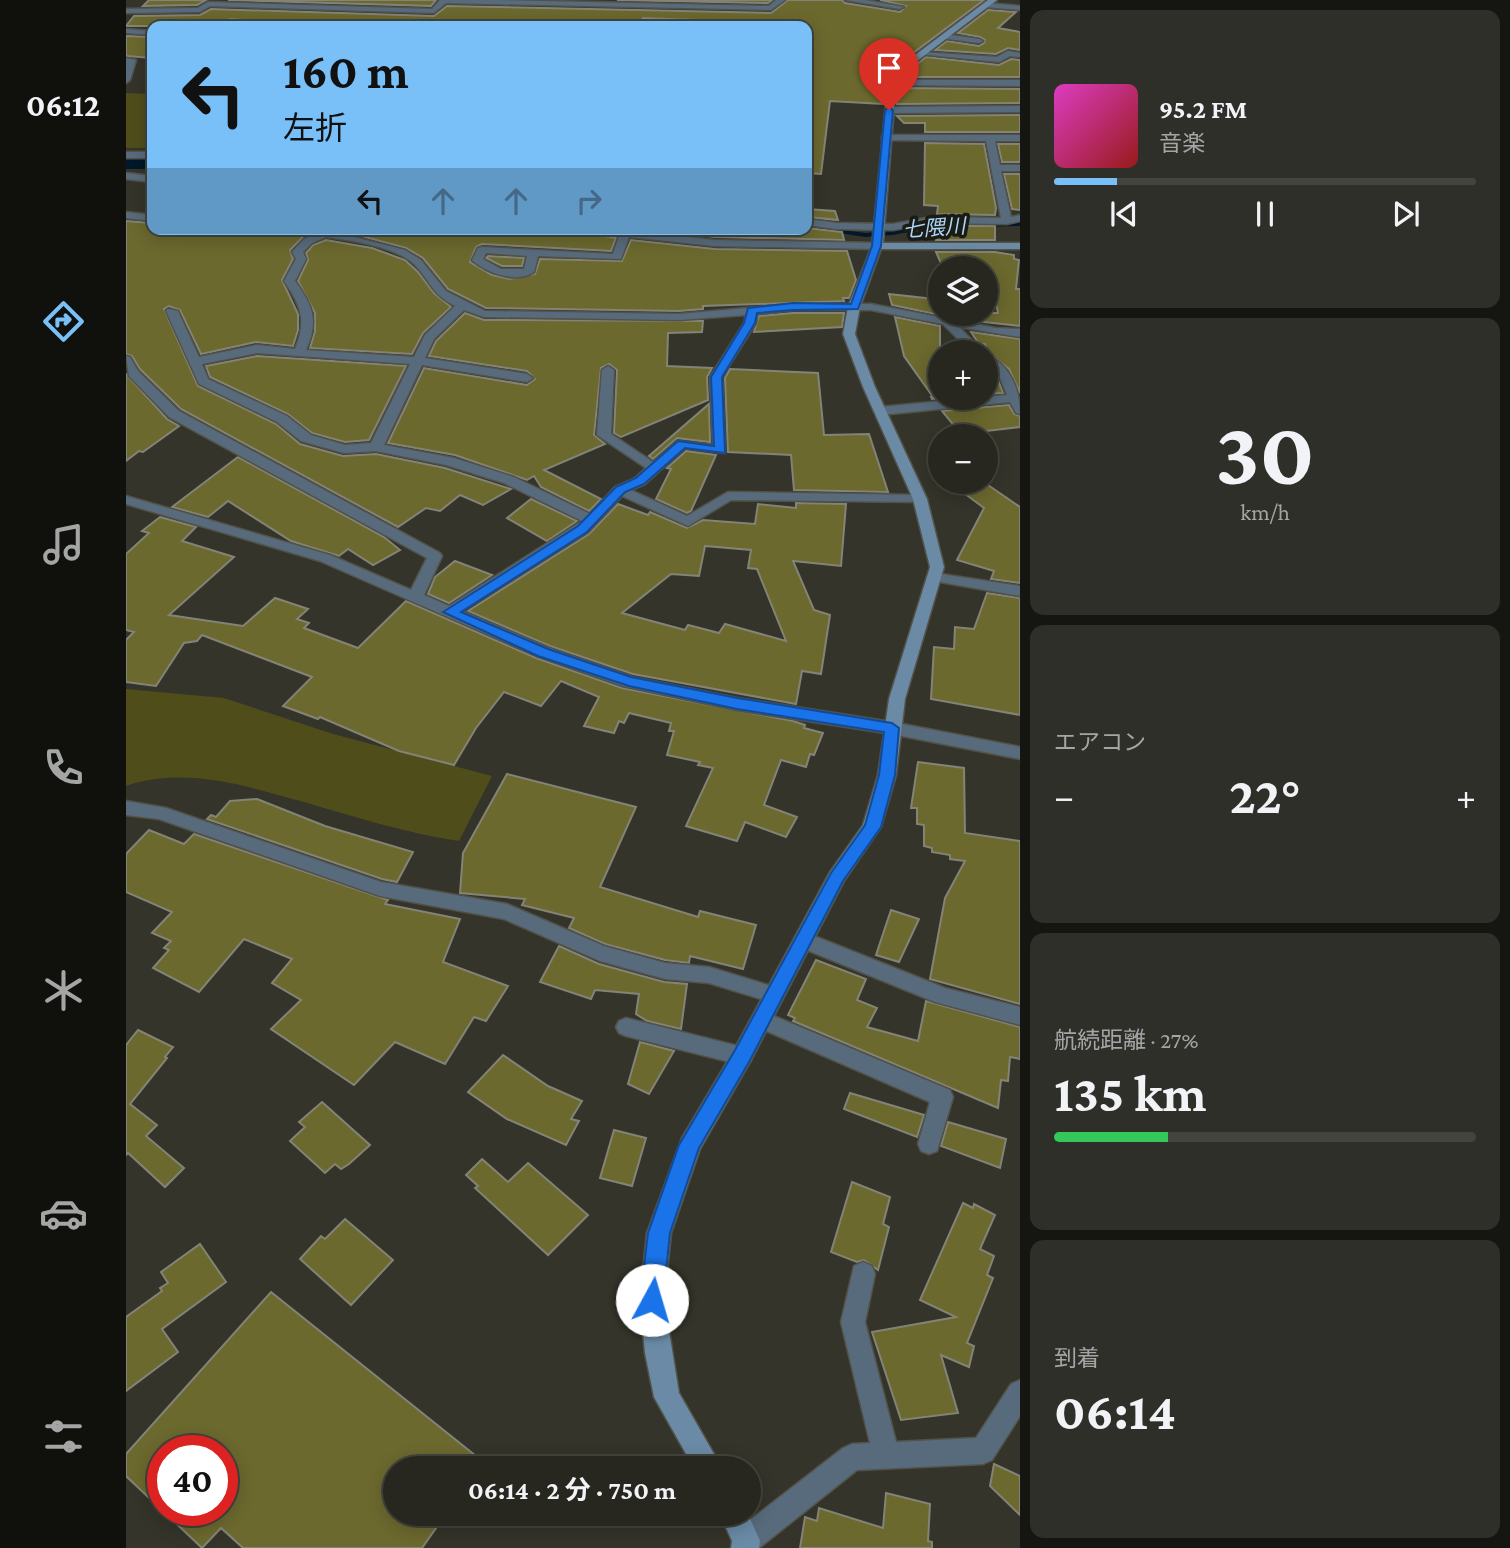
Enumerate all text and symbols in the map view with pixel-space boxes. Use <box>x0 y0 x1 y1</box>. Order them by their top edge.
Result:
pin <box>859 38 919 110</box>
text: 160 m <box>283 44 409 99</box>
icon: left <box>168 49 259 140</box>
icon: arrive <box>870 49 908 87</box>
text: 06:12 <box>26 87 100 123</box>
text: 95.2 FM <box>1159 95 1247 124</box>
text: 左折 <box>283 110 347 146</box>
text: 音楽 <box>1159 130 1205 156</box>
icon: left <box>351 182 389 220</box>
icon: ahead <box>424 182 462 220</box>
icon: ahead <box>497 182 535 220</box>
icon: right <box>570 182 608 220</box>
icon: previous <box>1105 195 1143 233</box>
icon: pause <box>1246 195 1284 233</box>
icon: next <box>1387 195 1425 233</box>
water label: 七隈川 <box>902 214 968 242</box>
map controls <box>928 256 998 494</box>
button: layers <box>928 256 998 326</box>
icon: directions <box>39 297 88 346</box>
button: + <box>928 340 998 410</box>
text: 30 <box>1215 402 1315 504</box>
button: − <box>928 424 998 494</box>
text: km/h <box>1240 499 1290 525</box>
icon: music <box>39 520 88 569</box>
text: エアコン <box>1054 729 1146 755</box>
icon: phone <box>39 743 88 792</box>
text: 22° <box>1229 766 1301 824</box>
text: − <box>1054 775 1074 817</box>
text: + <box>1456 775 1476 817</box>
icon: climate <box>39 966 88 1015</box>
text: 航続距離 · 27% <box>1054 1027 1198 1053</box>
text: 135 km <box>1054 1064 1207 1122</box>
icon: car <box>39 1189 88 1238</box>
position arrow <box>615 1263 689 1337</box>
text: 到着 <box>1054 1345 1100 1371</box>
text: 06:14 <box>1054 1382 1176 1440</box>
icon: filters <box>39 1412 88 1461</box>
speed limit sign: 40 <box>147 1435 238 1526</box>
text: 06:14 · 2 分 · 750 m <box>468 1476 676 1505</box>

